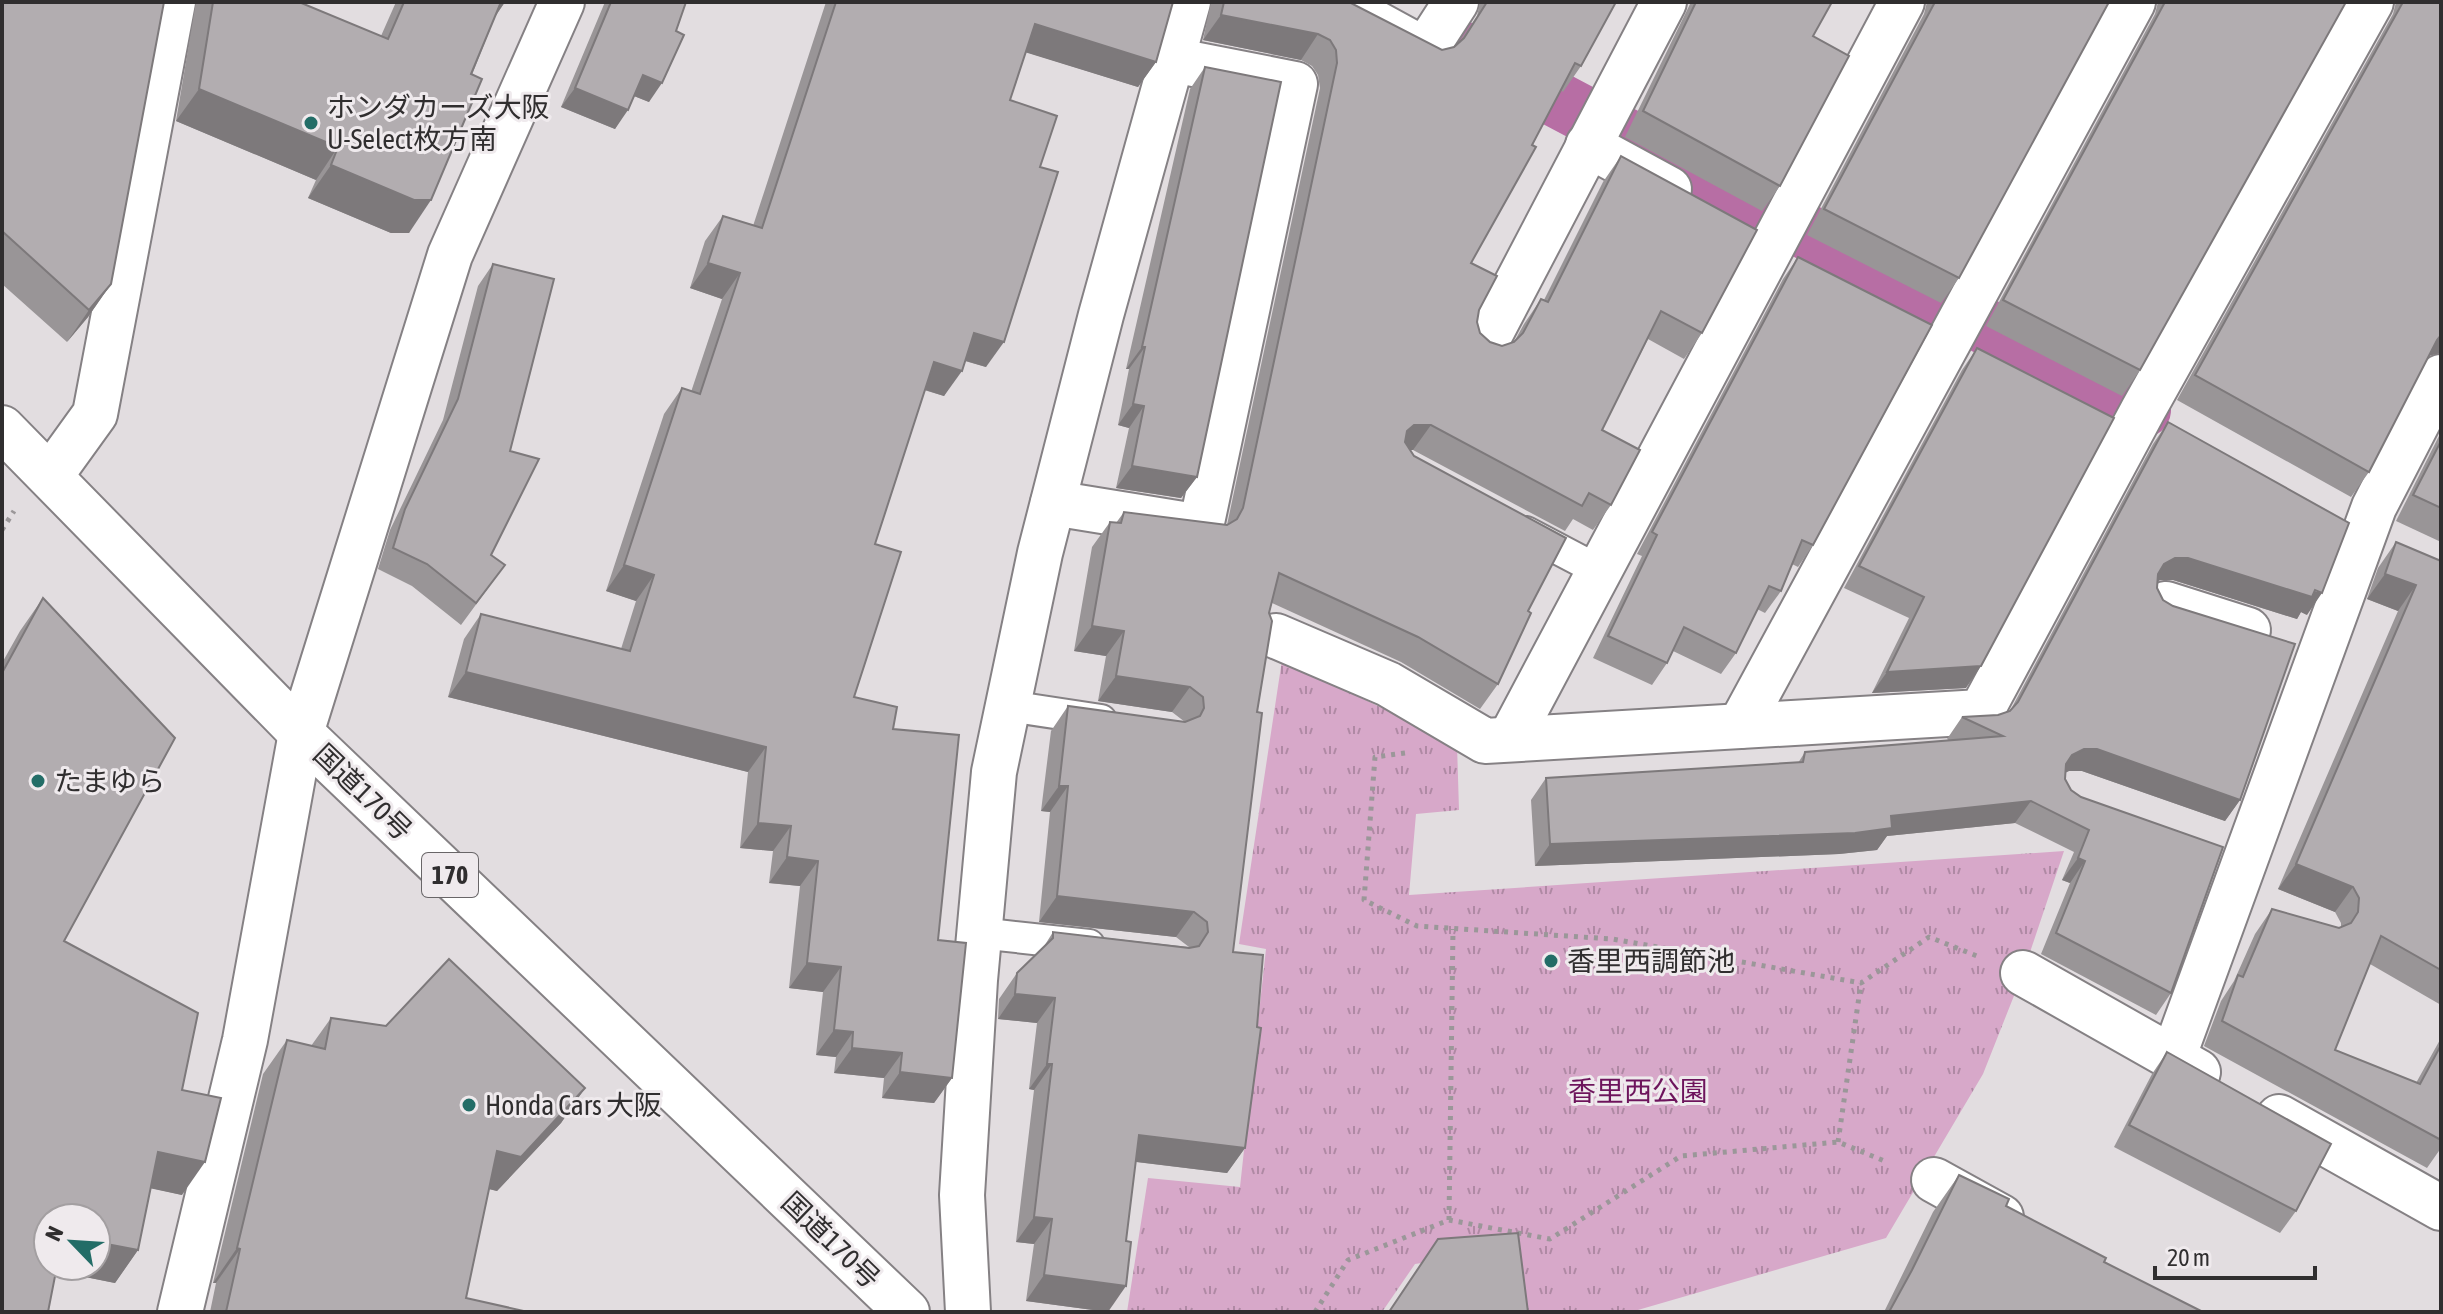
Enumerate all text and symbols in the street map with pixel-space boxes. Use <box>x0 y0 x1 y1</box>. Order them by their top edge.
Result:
place label: ホンダカーズ大阪 U-Select枚方南 <box>327 91 550 155</box>
marker: ホンダカーズ大阪 U-Select枚方南 <box>302 114 320 132</box>
street label: 国道170号 <box>307 738 419 846</box>
place label: たまゆら <box>54 765 165 797</box>
marker: たまゆら <box>29 772 47 790</box>
road number: 170 <box>422 853 478 897</box>
place label: 香里西調節池 <box>1567 945 1735 977</box>
marker: 香里西調節池 <box>1542 952 1560 970</box>
park label: 香里西公園 <box>1568 1075 1708 1107</box>
place label: Honda Cars 大阪 <box>485 1089 662 1121</box>
marker: Honda Cars 大阪 <box>460 1096 478 1114</box>
street label: 国道170号 <box>775 1186 887 1294</box>
north arrow <box>32 1202 112 1282</box>
text: N <box>39 1222 68 1245</box>
scale bar <box>2155 1230 2315 1280</box>
text: 20 m <box>2167 1244 2210 1271</box>

